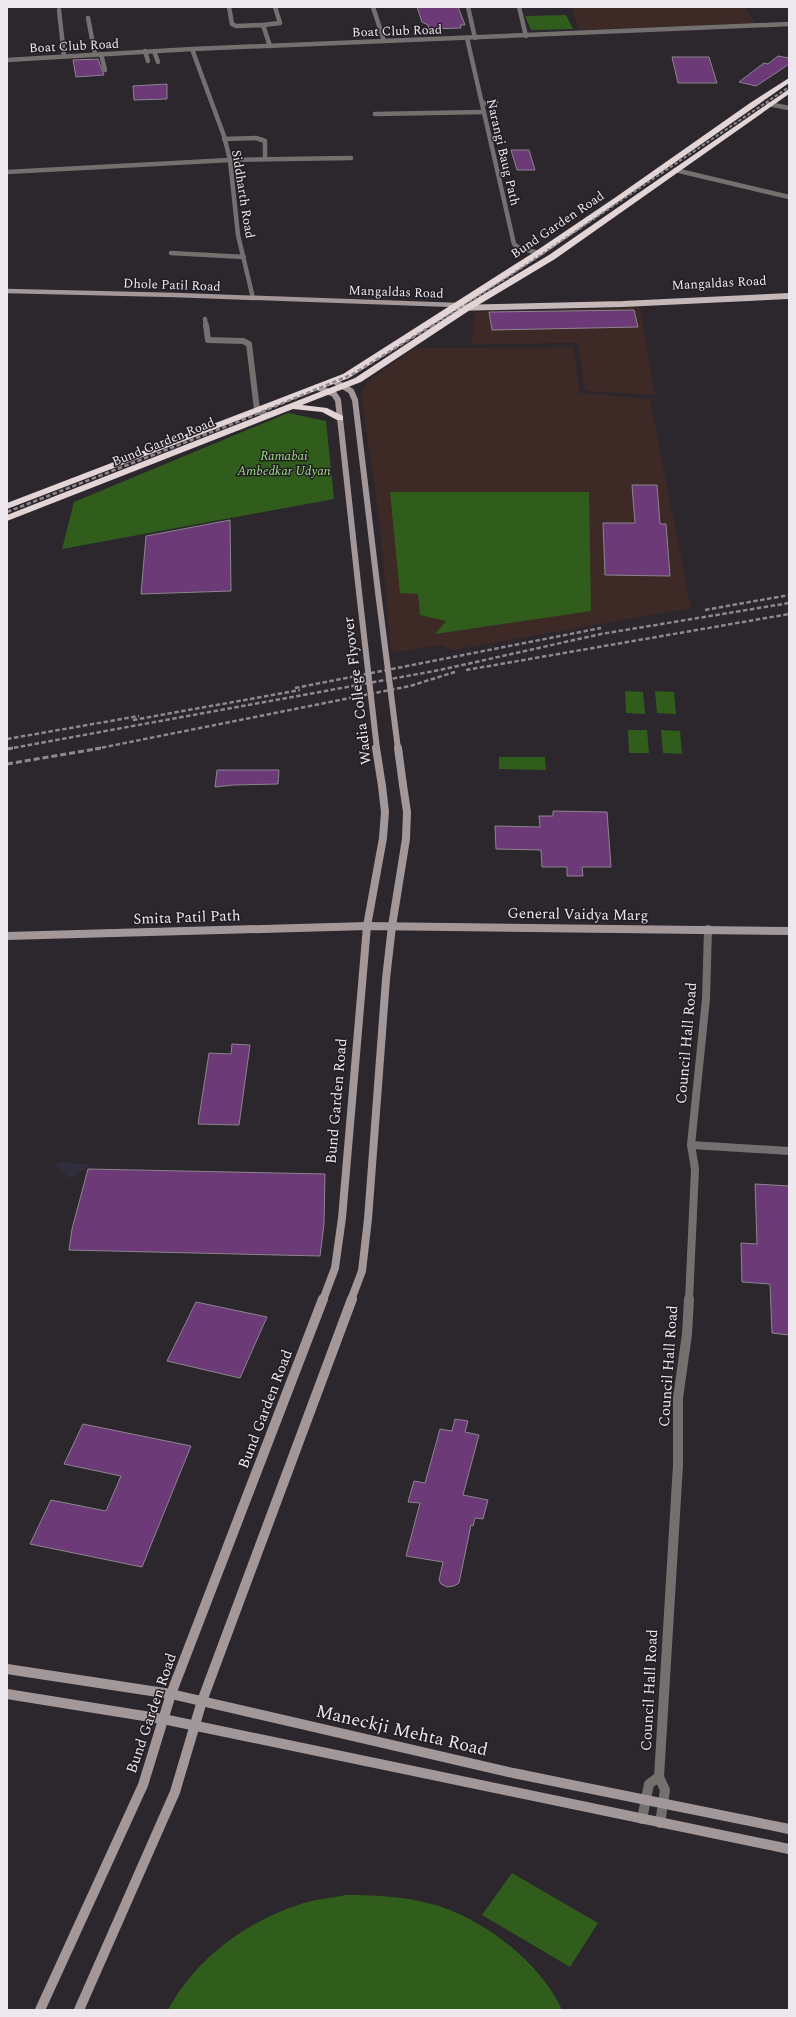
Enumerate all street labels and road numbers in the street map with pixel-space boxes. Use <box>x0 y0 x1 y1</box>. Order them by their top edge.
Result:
street label: Boat Club Road <box>352 19 443 43</box>
street label: Boat Club Road <box>28 34 120 58</box>
street label: Narangi Baug Path <box>481 97 525 208</box>
street label: Siddharth Road <box>226 149 260 240</box>
street label: Bund Garden Road <box>507 186 608 264</box>
street label: Mangaldas Road <box>671 271 767 295</box>
street label: Dhole Patil Road <box>123 273 221 297</box>
street label: Mangaldas Road <box>348 280 444 304</box>
street label: Bund Garden Road <box>109 412 218 472</box>
street label: Wadia College Flyover <box>337 616 378 766</box>
street label: General Vaidya Marg <box>507 902 649 927</box>
street label: Smita Patil Path <box>133 904 241 931</box>
street label: Council Hall Road <box>670 981 703 1105</box>
street label: Bund Garden Road <box>320 1037 353 1165</box>
street label: Council Hall Road <box>653 1304 684 1428</box>
street label: Bund Garden Road <box>232 1346 299 1472</box>
street label: Council Hall Road <box>635 1629 664 1752</box>
street label: Bund Garden Road <box>120 1650 183 1776</box>
street label: Maneckji Mehta Road <box>313 1698 491 1763</box>

